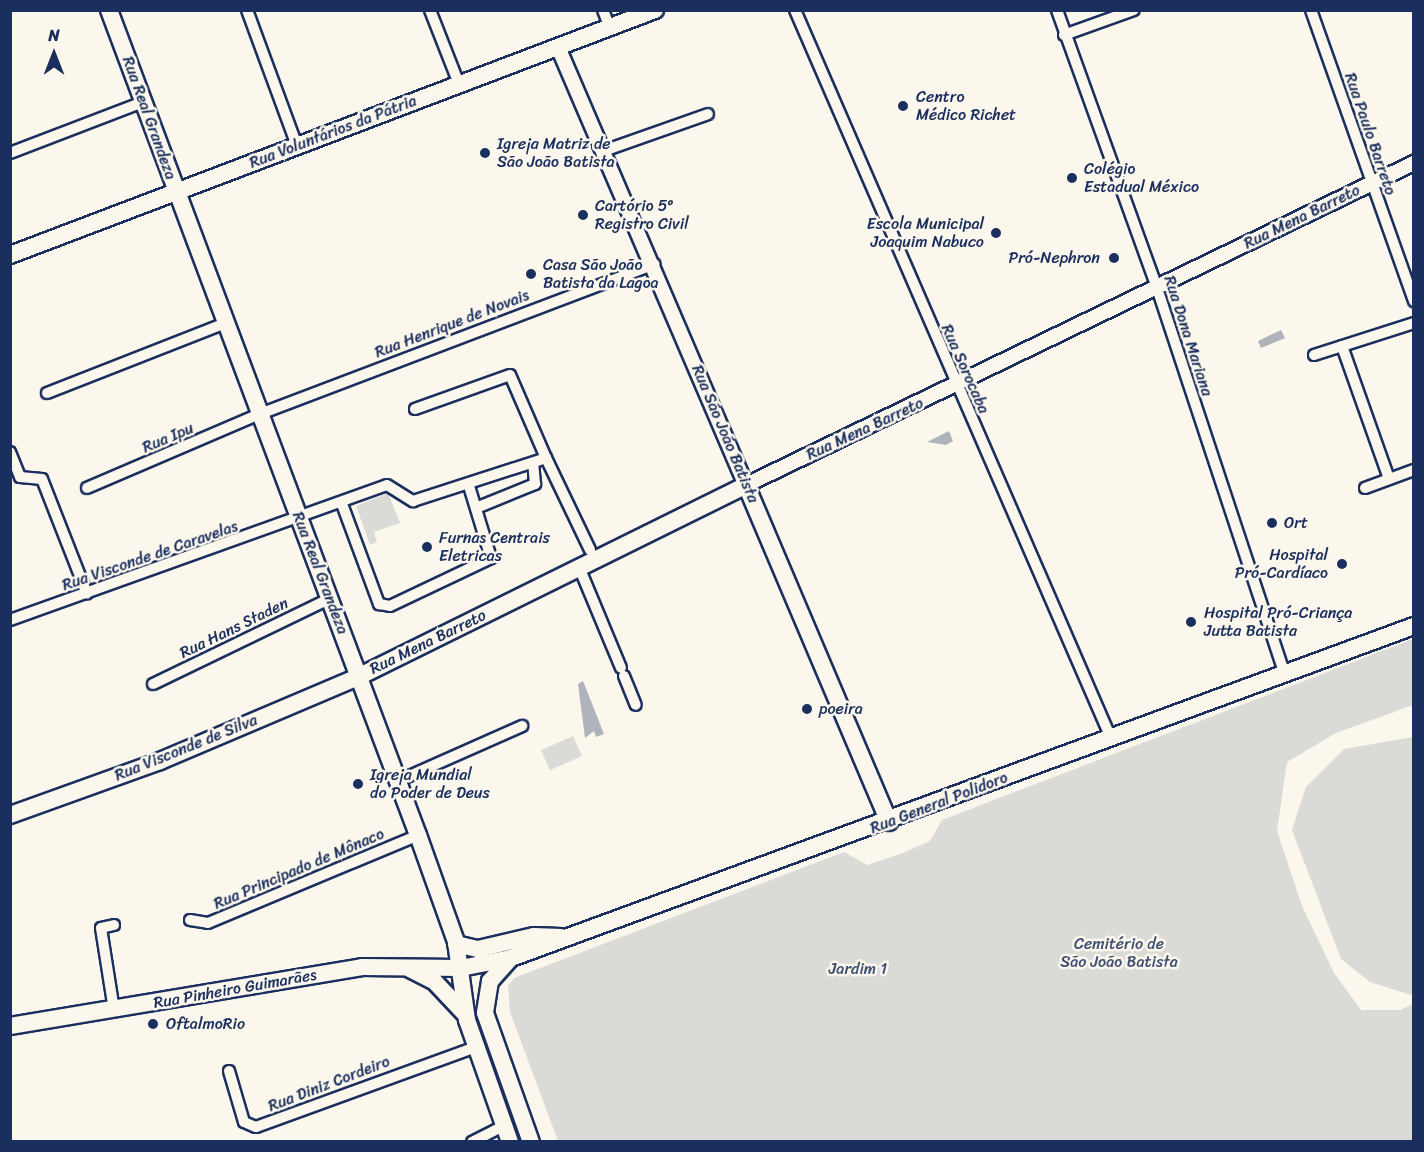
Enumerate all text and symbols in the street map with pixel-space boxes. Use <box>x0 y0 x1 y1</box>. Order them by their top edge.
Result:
text: N <box>48 21 60 50</box>
north arrow <box>24 24 84 84</box>
street label: Rua Real Grandeza <box>118 53 180 183</box>
street label: Rua Paulo Barreto <box>1340 71 1400 197</box>
place label: Centro Médico Richet <box>916 87 1016 125</box>
street label: Rua Voluntários da Pátria <box>246 91 420 173</box>
marker: Centro Médico Richet <box>894 97 912 115</box>
place label: Igreja Matriz de São João Batista <box>497 134 615 172</box>
marker: Igreja Matriz de São João Batista <box>478 146 492 160</box>
place label: Colégio Estadual México <box>1084 159 1199 197</box>
marker: Colégio Estadual México <box>1065 171 1079 185</box>
street label: Rua Mena Barreto <box>1241 181 1363 253</box>
place label: Cartório 5º Registro Civil <box>595 196 689 234</box>
marker: Cartório 5º Registro Civil <box>576 208 590 222</box>
place label: Escola Municipal Joaquim Nabuco <box>867 214 984 252</box>
marker: Escola Municipal Joaquim Nabuco <box>989 226 1003 240</box>
place label: Pró-Nephron <box>1009 248 1100 268</box>
marker: Pró-Nephron <box>1105 249 1123 267</box>
place label: Casa São João Batista da Lagoa <box>543 255 659 293</box>
marker: Casa São João Batista da Lagoa <box>524 267 538 281</box>
street label: Rua Dona Mariana <box>1159 273 1217 399</box>
street label: Rua Henrique de Novais <box>371 285 533 363</box>
street label: Rua Sorocaba <box>937 321 993 417</box>
street label: Rua São João Batista <box>687 362 763 506</box>
street label: Rua Mena Barreto <box>804 394 926 464</box>
street label: Rua Ipu <box>139 419 197 457</box>
street label: Rua Real Grandeza <box>288 509 352 637</box>
place label: Ort <box>1284 513 1308 533</box>
marker: Ort <box>1265 516 1279 530</box>
street label: Rua Visconde de Caravelas <box>59 517 241 595</box>
place label: Furnas Centrais Eletricas <box>439 528 550 566</box>
marker: Furnas Centrais Eletricas <box>420 540 434 554</box>
place label: Hospital Pró-Cardíaco <box>1235 545 1328 583</box>
marker: Hospital Pró-Cardíaco <box>1333 555 1351 573</box>
street label: Rua Hans Staden <box>176 593 292 663</box>
place label: Hospital Pró-Criança Jutta Batista <box>1204 603 1352 641</box>
street label: Rua Mena Barreto <box>367 606 489 678</box>
marker: Hospital Pró-Criança Jutta Batista <box>1182 613 1200 631</box>
place label: poeira <box>819 699 863 719</box>
marker: poeira <box>800 702 814 716</box>
street label: Rua Visconde de Silva <box>112 711 260 785</box>
place label: Igreja Mundial do Poder de Deus <box>370 765 490 803</box>
street label: Rua General Polidoro <box>867 768 1011 838</box>
marker: Igreja Mundial do Poder de Deus <box>351 777 365 791</box>
street label: Rua Principado de Mônaco <box>210 824 388 914</box>
park label: Cemitério de São João Batista <box>1060 934 1178 972</box>
park label: Jardim 1 <box>829 959 887 979</box>
street label: Rua Pinheiro Guimarães <box>152 965 318 1013</box>
place label: OftalmoRio <box>166 1014 245 1034</box>
marker: OftalmoRio <box>144 1015 162 1033</box>
street label: Rua Diniz Cordeiro <box>265 1052 393 1116</box>

